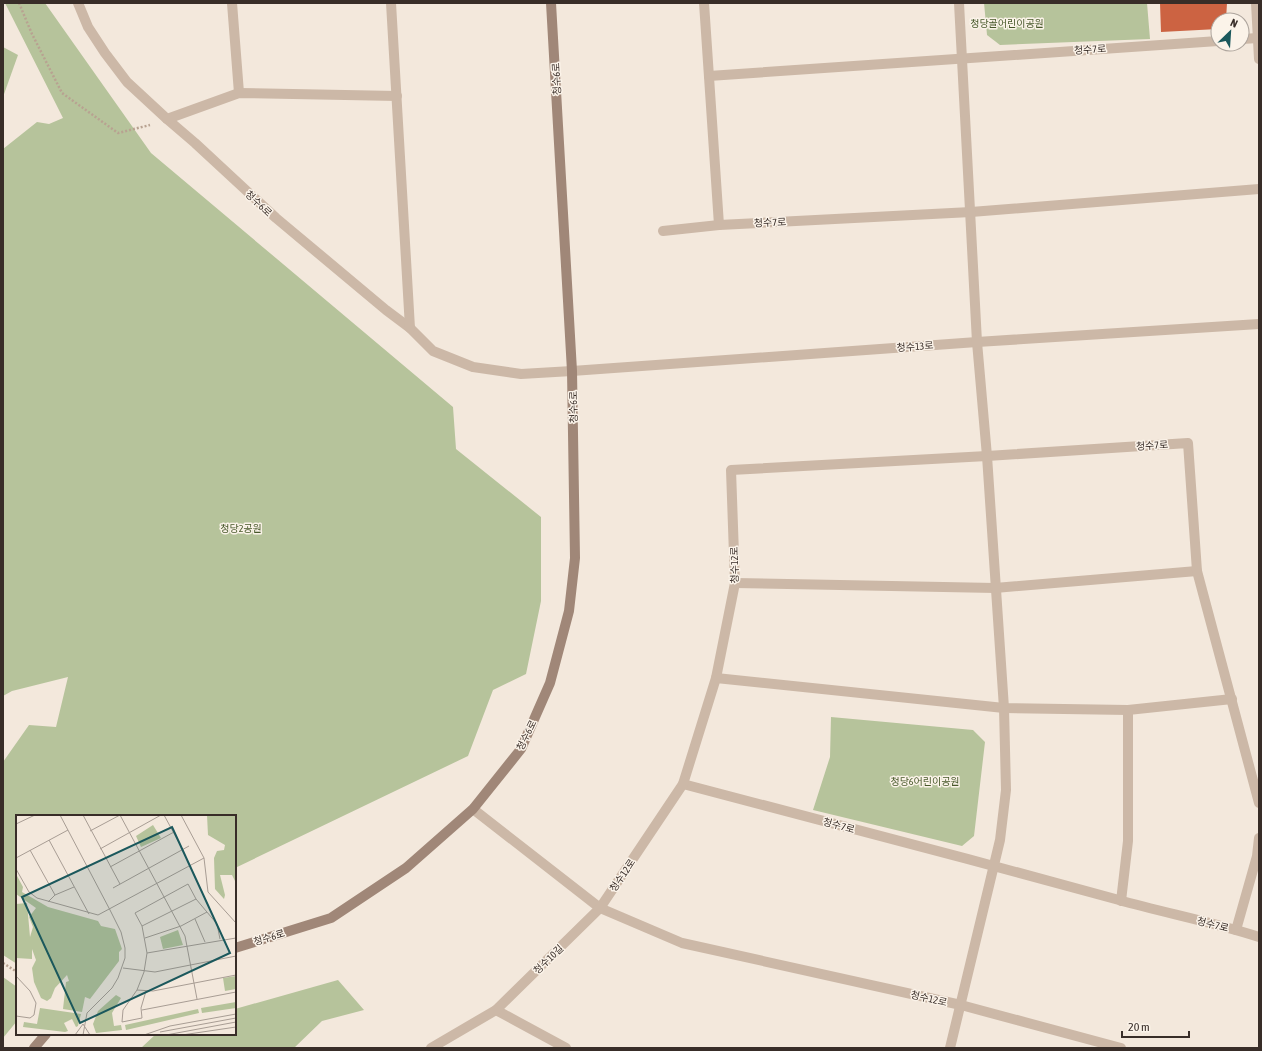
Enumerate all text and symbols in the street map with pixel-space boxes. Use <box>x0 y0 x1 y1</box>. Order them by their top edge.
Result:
north arrow <box>1210 12 1250 52</box>
text: N <box>1229 16 1240 30</box>
park label: 청당골어린이공원 <box>970 18 1044 29</box>
street label: 청수7로 <box>1074 43 1107 56</box>
street label: 청수6로 <box>550 63 563 95</box>
street label: 청수6로 <box>243 188 274 218</box>
street label: 청수7로 <box>754 216 786 229</box>
street label: 청수13로 <box>896 340 934 353</box>
street label: 청수6로 <box>568 391 579 423</box>
street label: 청수7로 <box>1136 439 1169 452</box>
park label: 청당2공원 <box>220 523 262 534</box>
street label: 청수12로 <box>729 546 740 584</box>
street label: 청수6로 <box>514 718 538 752</box>
park label: 청당6어린이공원 <box>890 776 960 787</box>
inset map <box>16 815 236 1035</box>
street label: 청수7로 <box>822 816 856 835</box>
street label: 청수12로 <box>608 857 637 894</box>
street label: 청수7로 <box>1196 915 1230 934</box>
street label: 청수6로 <box>252 927 286 947</box>
street label: 청수10길 <box>531 943 565 976</box>
street label: 청수12로 <box>910 989 948 1008</box>
scale bar <box>1122 1013 1189 1039</box>
text: 20 m <box>1128 1020 1150 1034</box>

